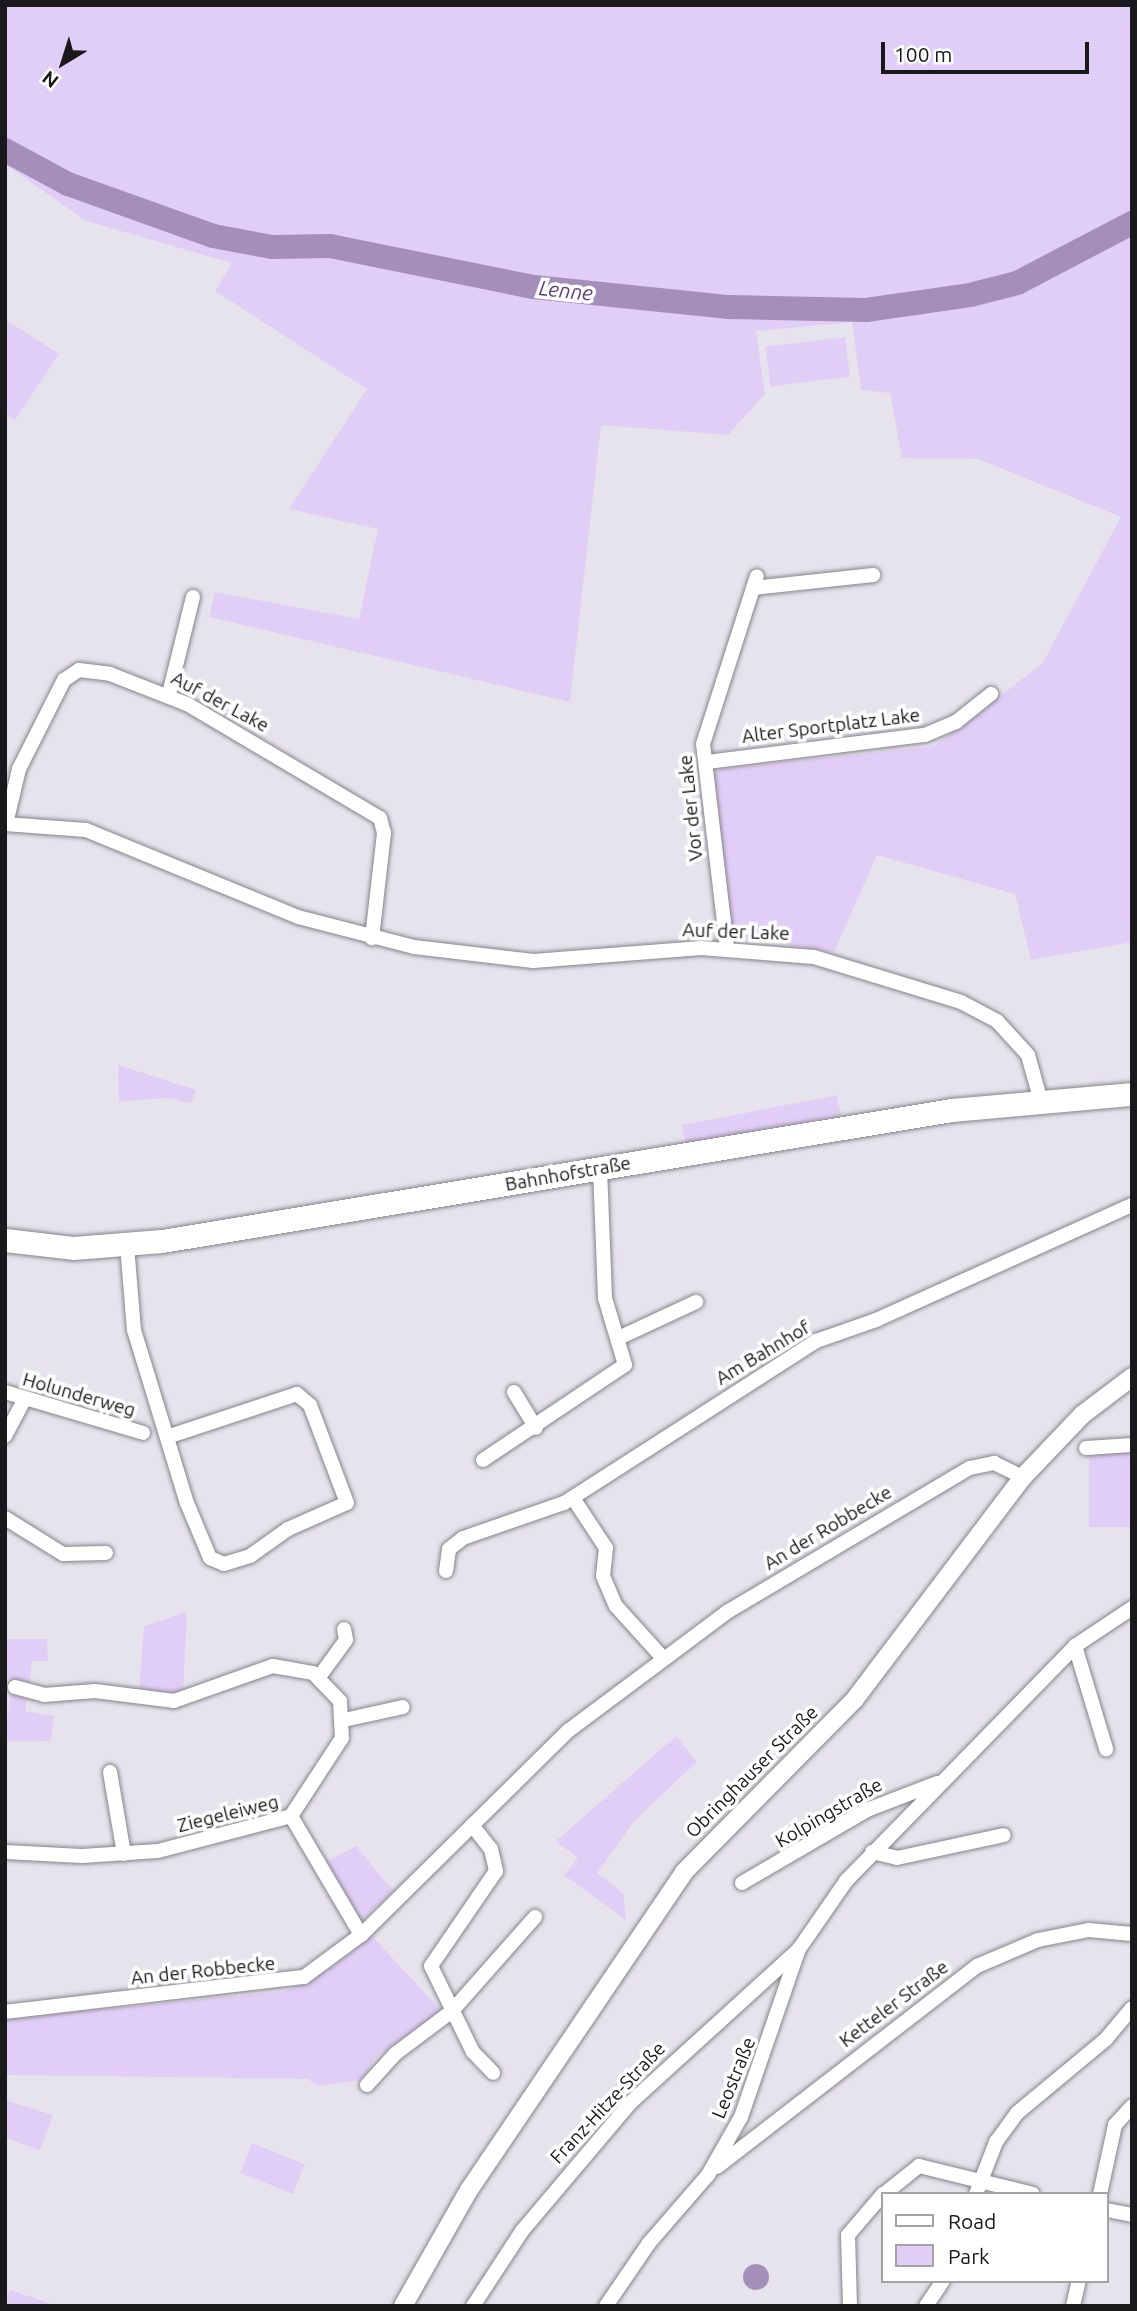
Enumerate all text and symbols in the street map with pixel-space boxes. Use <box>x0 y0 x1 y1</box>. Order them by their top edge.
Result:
north arrow <box>28 28 98 98</box>
scale bar <box>885 28 1093 72</box>
text: 100 m <box>894 42 952 66</box>
text: N <box>38 67 62 93</box>
water label: Lenne <box>538 275 594 305</box>
street label: Auf der Lake <box>167 667 273 737</box>
street label: Alter Sportplatz Lake <box>741 704 921 748</box>
street label: Vor der Lake <box>674 754 708 862</box>
street label: Auf der Lake <box>682 919 790 945</box>
street label: Bahnhofstraße <box>503 1152 633 1196</box>
street label: Am Bahnhof <box>712 1316 814 1390</box>
street label: Holunderweg <box>20 1368 138 1422</box>
street label: An der Robbecke <box>760 1481 896 1575</box>
street label: Obringhauser Straße <box>681 1701 823 1843</box>
street label: Kolpingstraße <box>772 1773 886 1853</box>
street label: Ziegeleiweg <box>175 1790 281 1838</box>
street label: An der Robbecke <box>130 1952 276 1990</box>
street label: Ketteler Straße <box>835 1956 953 2052</box>
street label: Leostraße <box>707 2034 761 2122</box>
street label: Franz-Hitze-Straße <box>546 2037 670 2169</box>
legend <box>881 2192 1109 2283</box>
text: Road <box>948 2209 996 2233</box>
text: Park <box>948 2244 990 2268</box>

